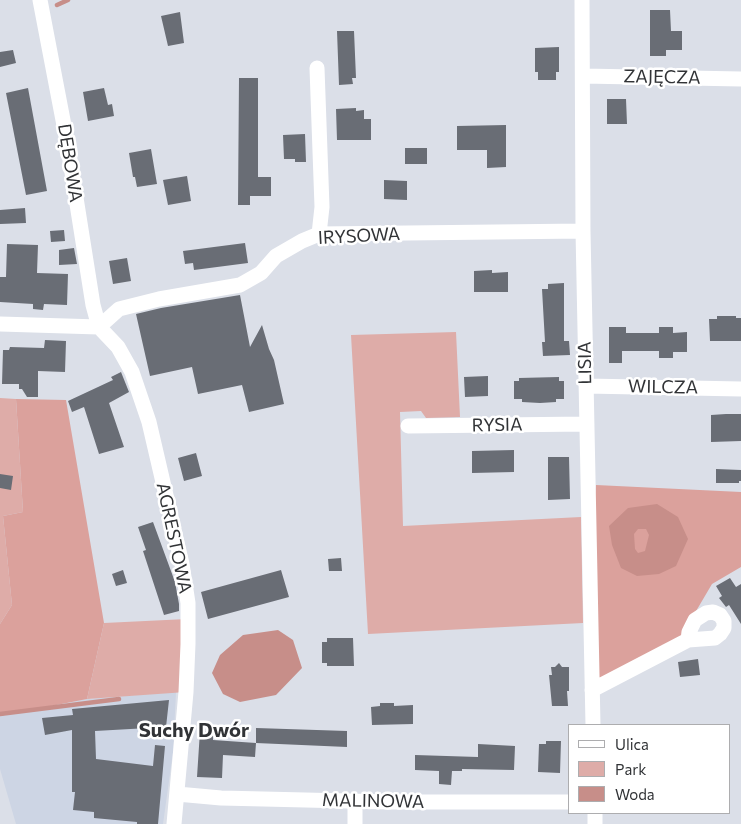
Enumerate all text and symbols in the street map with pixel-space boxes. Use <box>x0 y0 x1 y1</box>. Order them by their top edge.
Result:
street label: ZAJĘCZA <box>623 66 701 88</box>
street label: DĘBOWA <box>53 122 87 204</box>
street label: IRYSOWA <box>317 223 401 249</box>
street label: LISIA <box>574 341 596 385</box>
street label: WILCZA <box>628 376 698 398</box>
street label: RYSIA <box>471 414 523 436</box>
street label: AGRESTOWA <box>152 481 196 595</box>
district label: Suchy Dwór <box>139 718 249 742</box>
legend <box>568 724 731 814</box>
text: Ulica <box>615 735 649 753</box>
text: Park <box>615 760 646 778</box>
text: Woda <box>615 785 655 803</box>
street label: MALINOWA <box>322 789 424 813</box>

